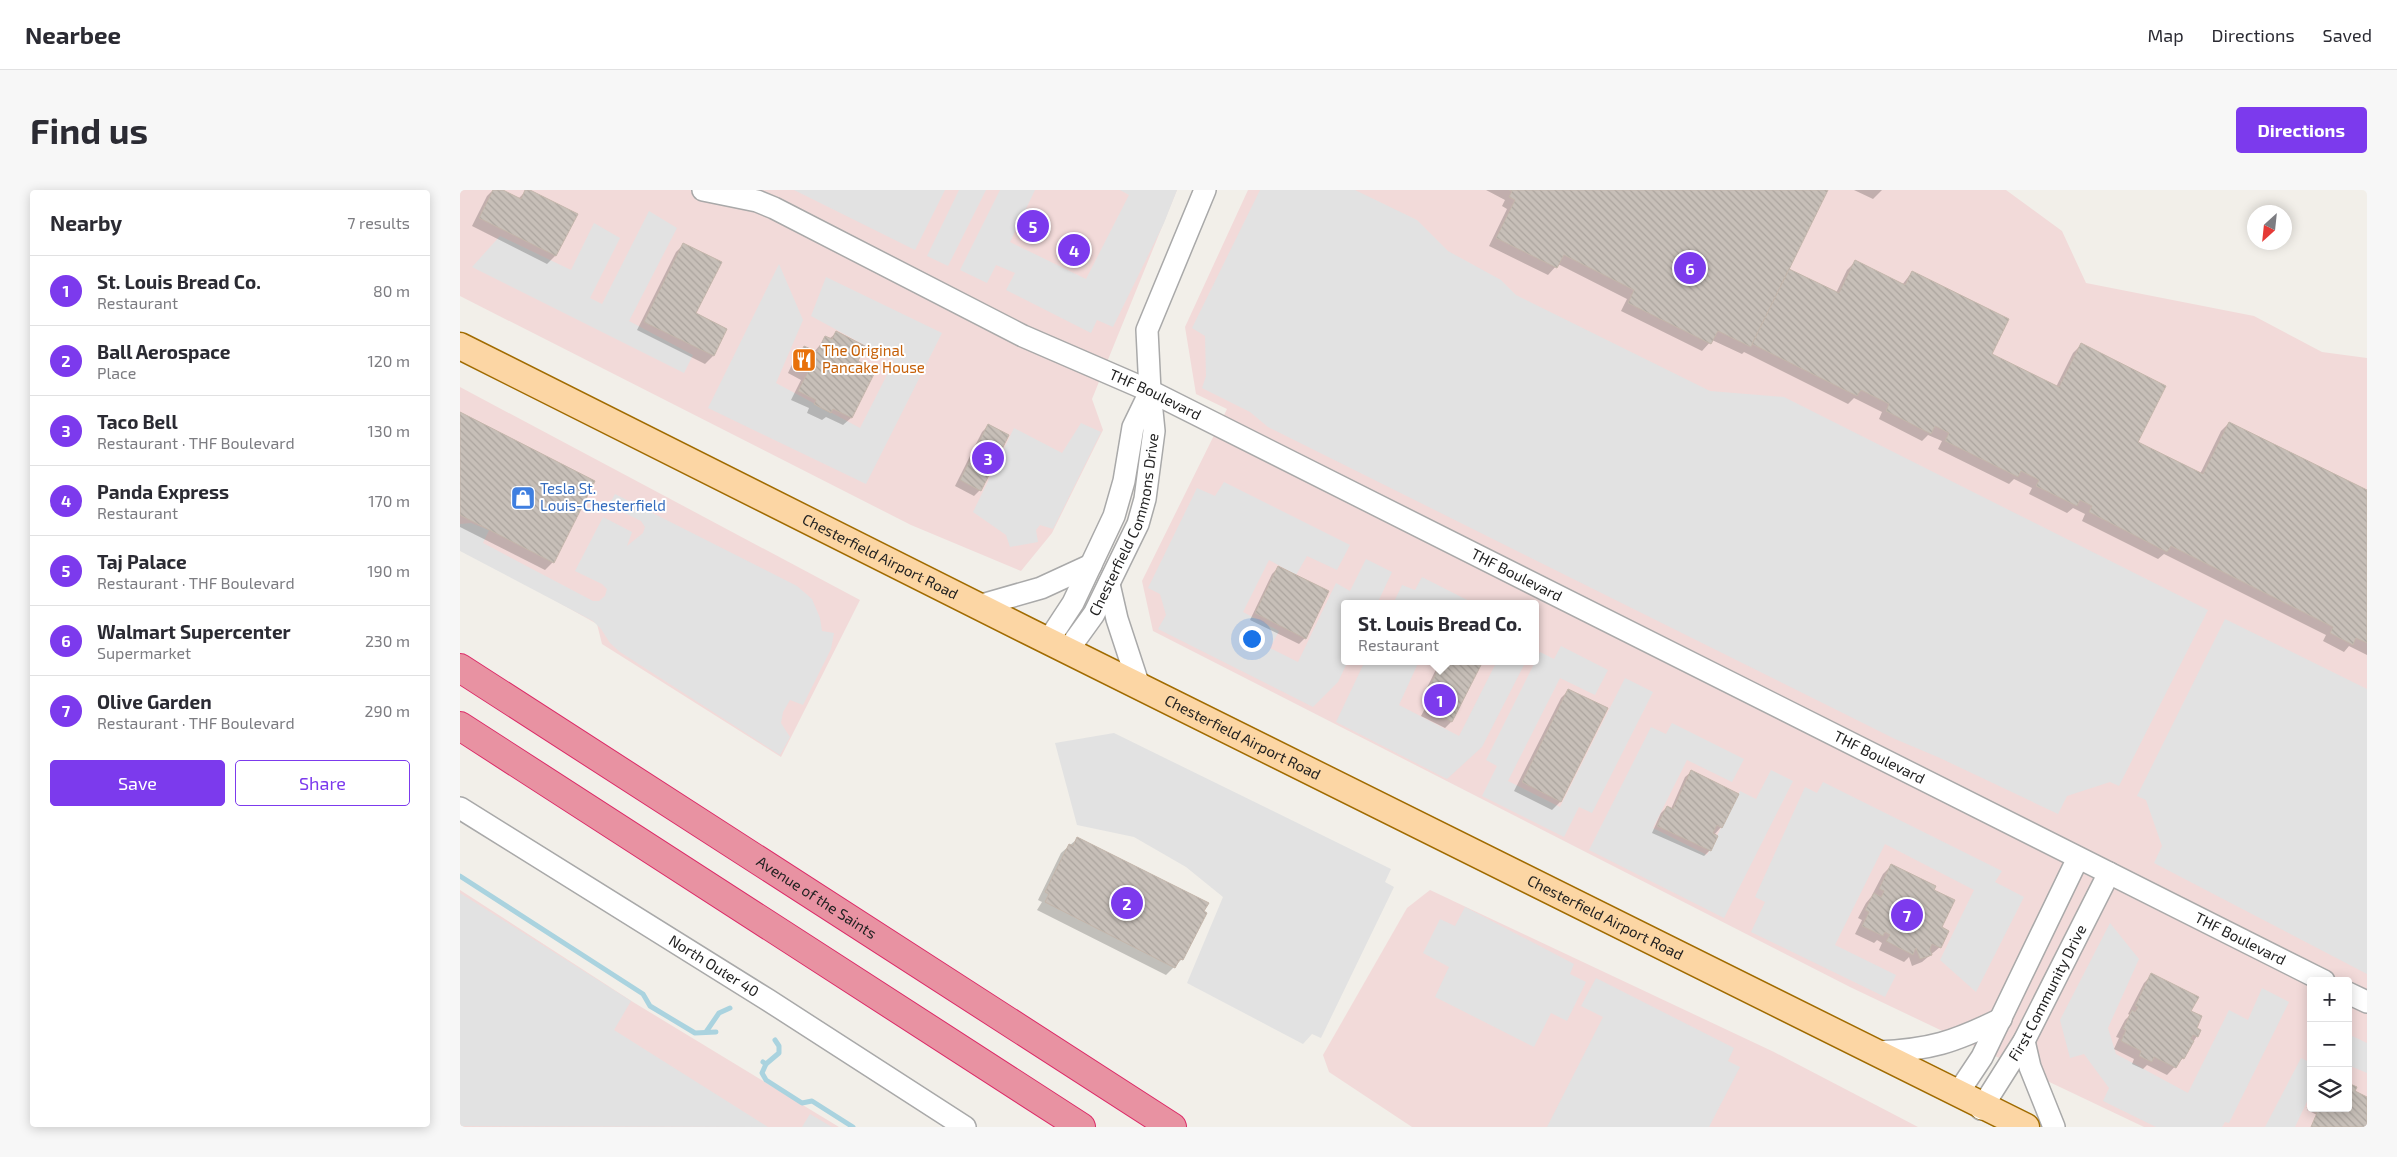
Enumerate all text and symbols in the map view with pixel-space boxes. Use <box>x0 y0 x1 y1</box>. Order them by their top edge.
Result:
text: Nearbee <box>25 20 121 49</box>
text: Map <box>2147 24 2184 46</box>
text: Directions <box>2212 24 2295 46</box>
text: Saved <box>2323 24 2372 46</box>
button: Directions <box>2236 107 2367 153</box>
text: Find us <box>30 109 148 151</box>
north arrow <box>2247 205 2292 250</box>
pin: 5 <box>1017 207 1049 245</box>
text: Nearby <box>50 210 122 235</box>
text: 7 results <box>347 213 410 232</box>
pin: 4 <box>1058 231 1090 269</box>
pin: 6 <box>1674 249 1706 287</box>
text: St. Louis Bread Co. <box>97 270 261 293</box>
text: 1 <box>63 281 69 300</box>
text: 80 m <box>373 281 410 300</box>
text: Restaurant <box>97 293 178 312</box>
text: Ball Aerospace <box>97 340 231 363</box>
place label: The Original Pancake House <box>822 341 925 376</box>
restaurant icon: The Original Pancake House <box>791 347 817 373</box>
text: 2 <box>61 351 71 370</box>
text: 120 m <box>367 351 410 370</box>
text: Place <box>97 363 136 382</box>
street label: THF Boulevard <box>1107 364 1204 423</box>
text: Taco Bell <box>97 410 178 433</box>
text: 3 <box>61 421 71 440</box>
text: 130 m <box>368 421 410 440</box>
street label: Chesterfield Commons Drive <box>1084 432 1162 619</box>
text: Restaurant · THF Boulevard <box>97 433 295 452</box>
pin: 3 <box>972 439 1004 477</box>
place label: Tesla St. Louis-Chesterfield <box>540 479 666 514</box>
text: Panda Express <box>97 480 229 503</box>
shop icon: Tesla St. Louis-Chesterfield <box>510 485 536 511</box>
text: 4 <box>61 491 71 510</box>
text: 170 m <box>368 491 410 510</box>
text: Restaurant <box>97 503 178 522</box>
street label: Chesterfield Airport Road <box>800 509 961 603</box>
street label: THF Boulevard <box>1468 544 1565 605</box>
text: Taj Palace <box>97 550 187 573</box>
text: 5 <box>62 561 70 580</box>
text: 190 m <box>367 561 410 580</box>
text: Restaurant · THF Boulevard <box>97 573 295 592</box>
popup <box>1341 600 1539 665</box>
text: St. Louis Bread Co. <box>1358 612 1522 635</box>
text: Walmart Supercenter <box>97 620 291 643</box>
your location <box>1239 626 1265 652</box>
text: 6 <box>61 631 71 650</box>
text: 230 m <box>365 631 410 650</box>
text: Restaurant <box>1358 635 1439 654</box>
text: Supermarket <box>97 643 191 662</box>
pin: 1 <box>1424 681 1456 719</box>
text: Olive Garden <box>97 690 212 713</box>
street label: Chesterfield Airport Road <box>1162 690 1324 783</box>
text: 7 <box>62 701 70 720</box>
text: 290 m <box>365 701 410 720</box>
text: Restaurant · THF Boulevard <box>97 713 295 732</box>
street label: THF Boulevard <box>1831 726 1928 787</box>
button: Save <box>50 760 225 806</box>
button: Share <box>235 760 410 806</box>
street label: Avenue of the Saints <box>754 852 880 942</box>
street label: Chesterfield Airport Road <box>1525 871 1687 963</box>
pin: 2 <box>1111 884 1143 922</box>
pin: 7 <box>1891 896 1923 934</box>
street label: THF Boulevard <box>2192 908 2289 968</box>
street label: First Community Drive <box>2004 921 2089 1064</box>
street label: North Outer 40 <box>666 931 763 1000</box>
map controls <box>2307 977 2352 1112</box>
button: + <box>2307 977 2352 1022</box>
button: − <box>2307 1022 2352 1067</box>
button: layers <box>2307 1067 2352 1112</box>

